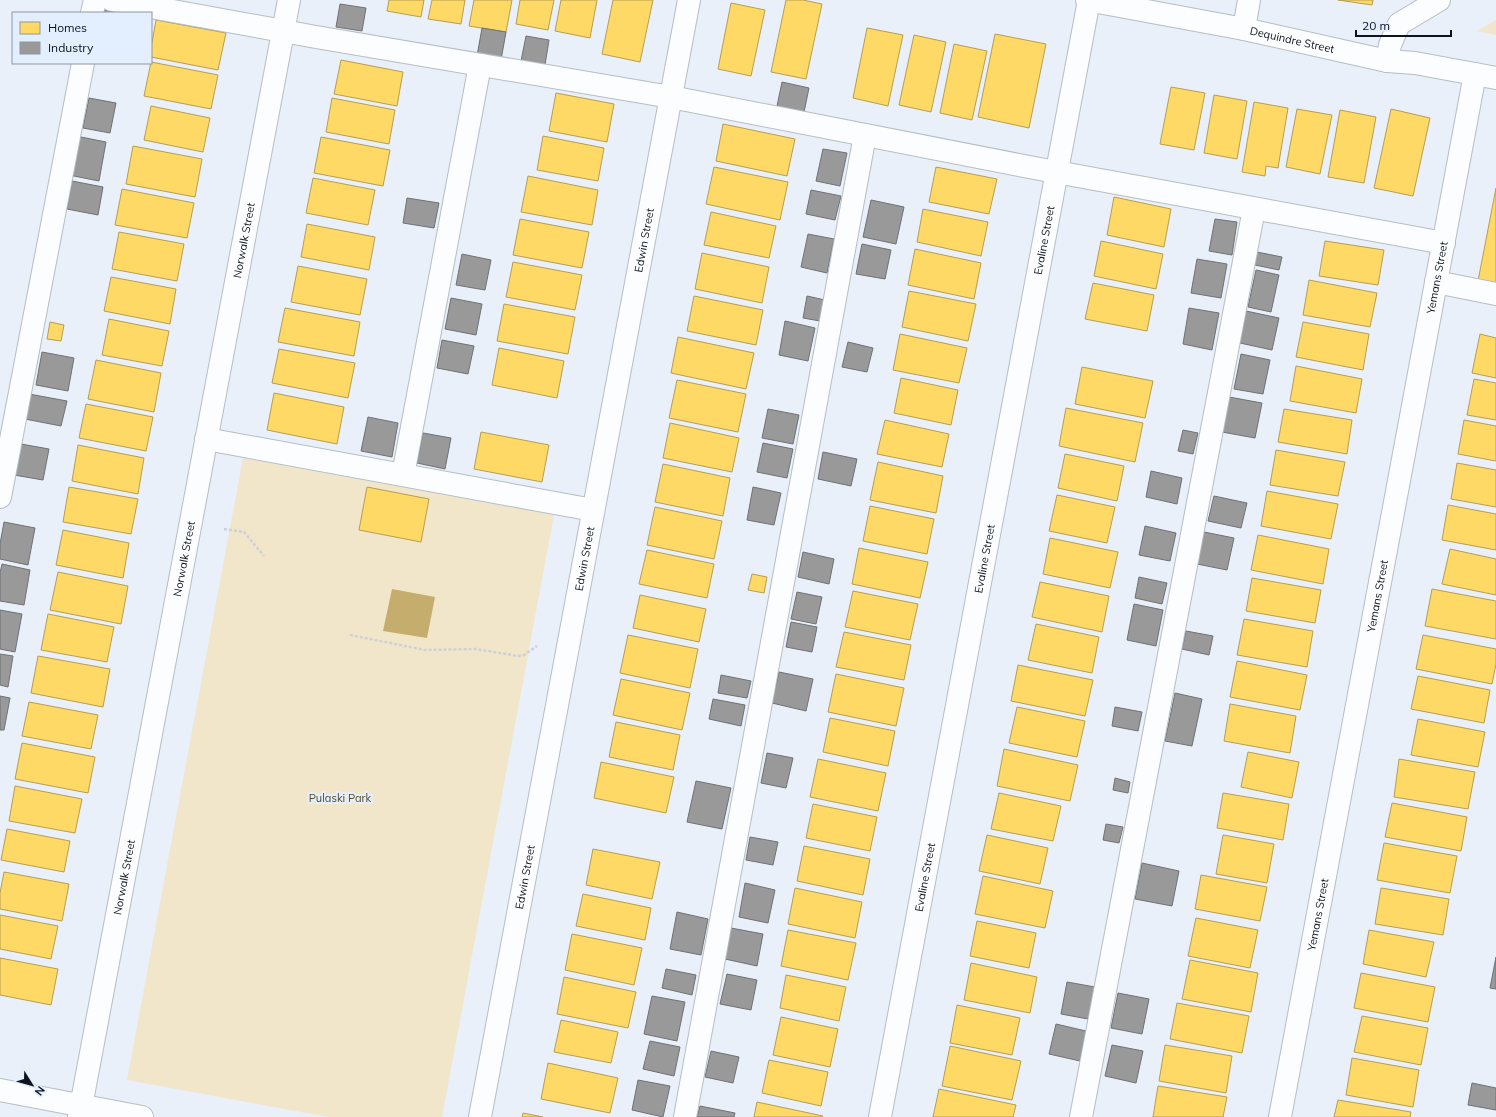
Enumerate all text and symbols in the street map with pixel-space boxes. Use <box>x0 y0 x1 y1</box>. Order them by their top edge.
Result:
legend <box>12 12 152 64</box>
scale bar <box>1356 12 1451 38</box>
text: 20 m <box>1362 18 1390 33</box>
text: Homes <box>48 20 87 35</box>
street label: Dequindre Street <box>1249 24 1336 56</box>
text: Industry <box>48 40 94 55</box>
street label: Norwalk Street <box>230 201 258 279</box>
street label: Evaline Street <box>1031 205 1057 276</box>
street label: Edwin Street <box>631 207 657 273</box>
street label: Yemans Street <box>1423 240 1451 316</box>
street label: Norwalk Street <box>170 520 198 598</box>
street label: Evaline Street <box>971 523 998 594</box>
street label: Edwin Street <box>572 525 597 592</box>
street label: Yemans Street <box>1364 559 1391 634</box>
park label: Pulaski Park <box>309 791 372 805</box>
street label: Norwalk Street <box>110 838 138 916</box>
street label: Evaline Street <box>912 841 938 913</box>
street label: Edwin Street <box>512 844 538 910</box>
street label: Yemans Street <box>1304 877 1332 953</box>
north arrow <box>12 1065 52 1105</box>
text: N <box>32 1083 48 1099</box>

